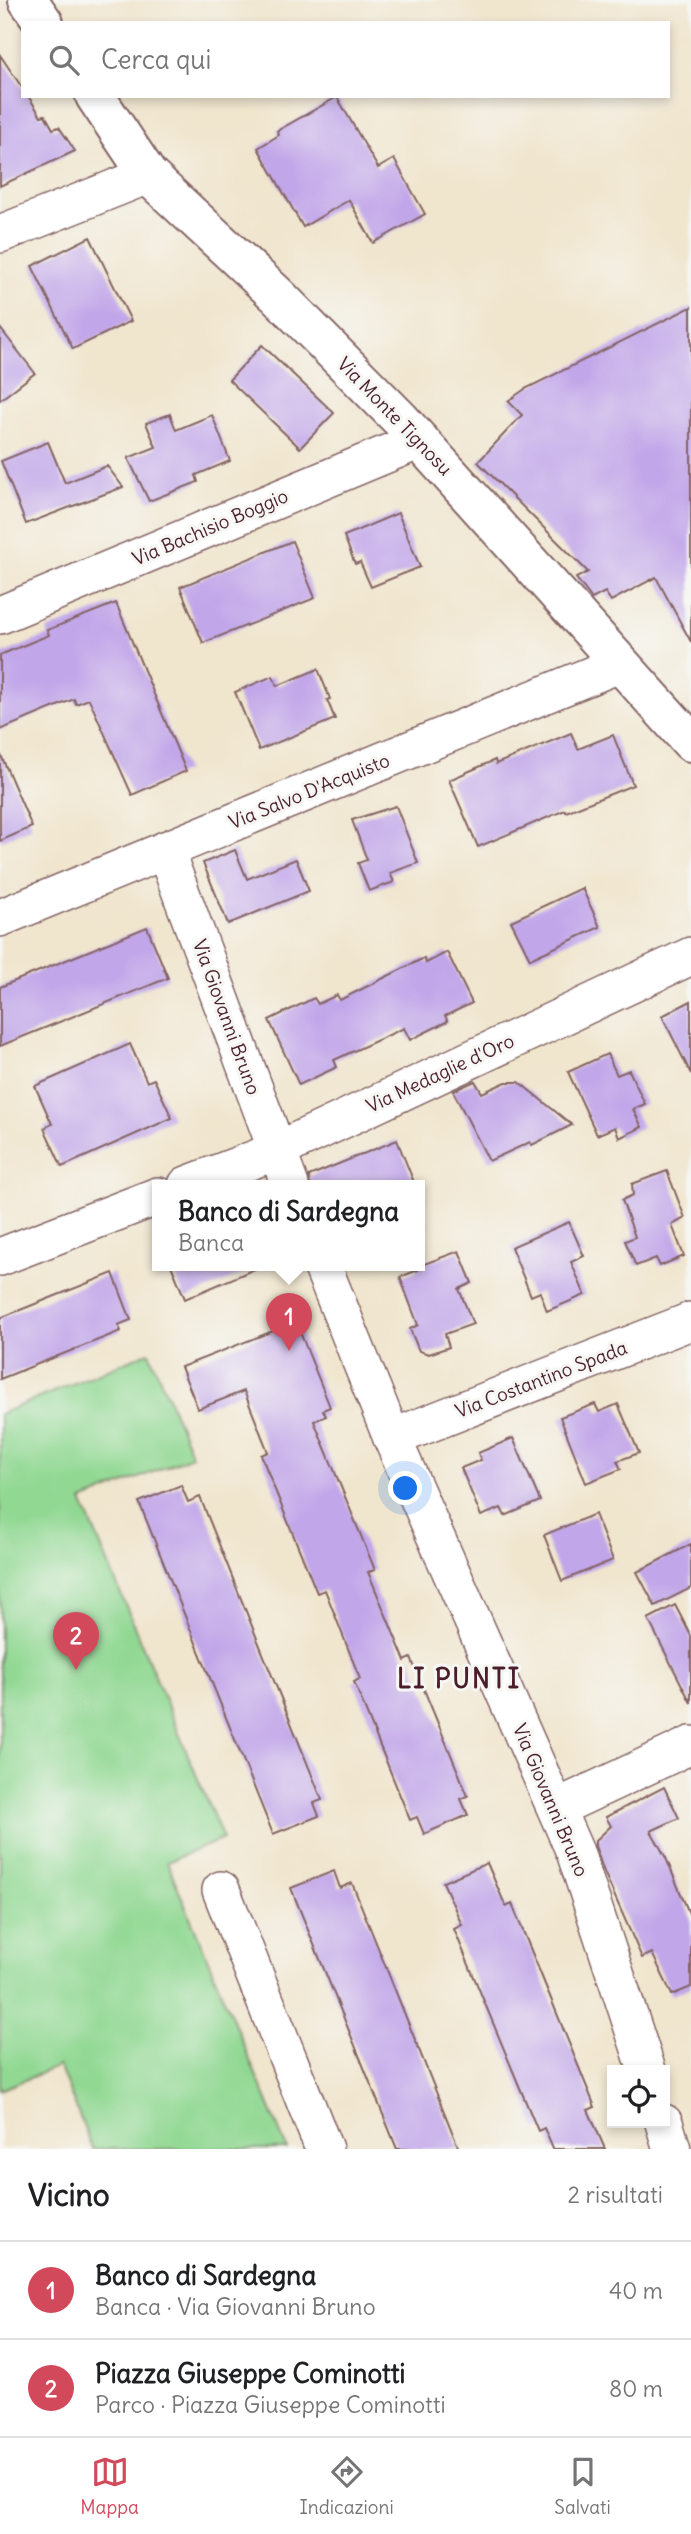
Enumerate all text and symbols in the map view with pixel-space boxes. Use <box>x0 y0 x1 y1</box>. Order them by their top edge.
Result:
search box <box>21 21 670 98</box>
icon: search <box>45 41 83 79</box>
text: Cerca qui <box>101 43 211 76</box>
street label: Via Monte Tignosu <box>332 352 458 480</box>
street label: Via Bachisio Boggio <box>128 483 292 571</box>
street label: Via Salvo D'Acquisto <box>225 748 393 834</box>
street label: Via Giovanni Bruno <box>188 936 266 1098</box>
street label: Via Medaglie d'Oro <box>362 1028 518 1118</box>
popup <box>152 1180 425 1271</box>
text: Banco di Sardegna <box>178 1195 399 1228</box>
text: Banca <box>178 1228 244 1257</box>
pin: 1 <box>266 1293 312 1351</box>
street label: Via Costantino Spada <box>452 1335 631 1423</box>
your location <box>388 1471 422 1505</box>
pin: 2 <box>53 1612 99 1670</box>
district label: LI PUNTI <box>397 1662 521 1695</box>
street label: Via Giovanni Bruno <box>508 1720 594 1880</box>
map controls <box>607 2065 670 2128</box>
button: locate <box>607 2065 670 2128</box>
text: Vicino <box>28 2176 110 2214</box>
text: 2 risultati <box>568 2180 663 2209</box>
text: Banco di Sardegna <box>95 2259 316 2292</box>
text: 1 <box>46 2276 56 2305</box>
text: 40 m <box>609 2276 663 2305</box>
text: Banca · Via Giovanni Bruno <box>95 2292 376 2321</box>
text: Piazza Giuseppe Cominotti <box>95 2357 405 2390</box>
text: 2 <box>45 2374 57 2403</box>
text: 80 m <box>609 2374 663 2403</box>
text: Parco · Piazza Giuseppe Cominotti <box>95 2390 446 2419</box>
tab: Mappa <box>80 2453 139 2519</box>
tab: Indicazioni <box>300 2453 394 2519</box>
tab: Salvati <box>554 2453 611 2519</box>

